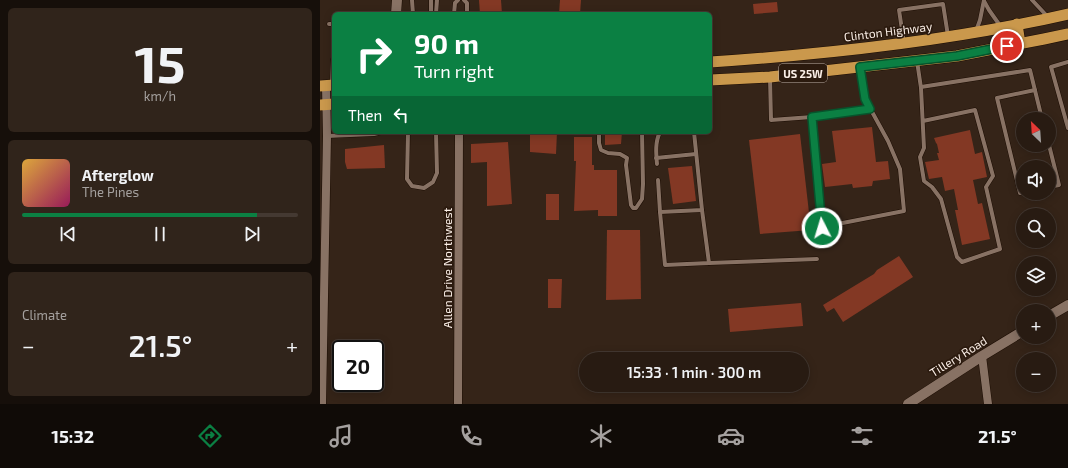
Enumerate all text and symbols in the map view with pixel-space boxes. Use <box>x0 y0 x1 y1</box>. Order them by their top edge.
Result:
street label: Clinton Highway <box>843 19 934 43</box>
text: 90 m <box>414 26 479 60</box>
icon: right <box>348 28 400 80</box>
pin <box>990 29 1024 63</box>
text: 15 <box>134 31 186 93</box>
icon: arrive <box>996 35 1018 57</box>
text: Turn right <box>414 60 494 82</box>
road number: US 25W <box>779 64 827 82</box>
text: km/h <box>144 88 176 104</box>
icon: left <box>390 104 412 126</box>
text: Then <box>348 106 382 124</box>
north arrow <box>1016 112 1056 152</box>
map controls <box>1016 112 1056 392</box>
button: sound <box>1016 160 1056 200</box>
text: Afterglow <box>82 166 154 184</box>
text: The Pines <box>82 184 139 200</box>
street label: Allen Drive Northwest <box>440 207 454 328</box>
position arrow <box>801 207 843 249</box>
button: search <box>1016 208 1056 248</box>
icon: previous <box>57 223 79 245</box>
icon: pause <box>149 223 171 245</box>
icon: next <box>241 223 263 245</box>
button: layers <box>1016 256 1056 296</box>
button: + <box>1016 304 1056 344</box>
text: Climate <box>22 307 67 323</box>
text: 21.5° <box>128 327 192 363</box>
text: − <box>22 332 35 358</box>
text: + <box>286 332 298 358</box>
street label: Tillery Road <box>927 333 989 379</box>
speed limit sign: 20 <box>332 340 384 392</box>
button: − <box>1016 352 1056 392</box>
text: 15:33 · 1 min · 300 m <box>627 363 761 381</box>
icon: directions <box>196 422 224 450</box>
icon: music <box>327 422 355 450</box>
icon: phone <box>457 422 485 450</box>
icon: climate <box>587 422 615 450</box>
icon: car <box>717 422 745 450</box>
icon: filters <box>848 422 876 450</box>
text: 15:32 <box>51 425 94 447</box>
text: 21.5° <box>978 425 1017 447</box>

